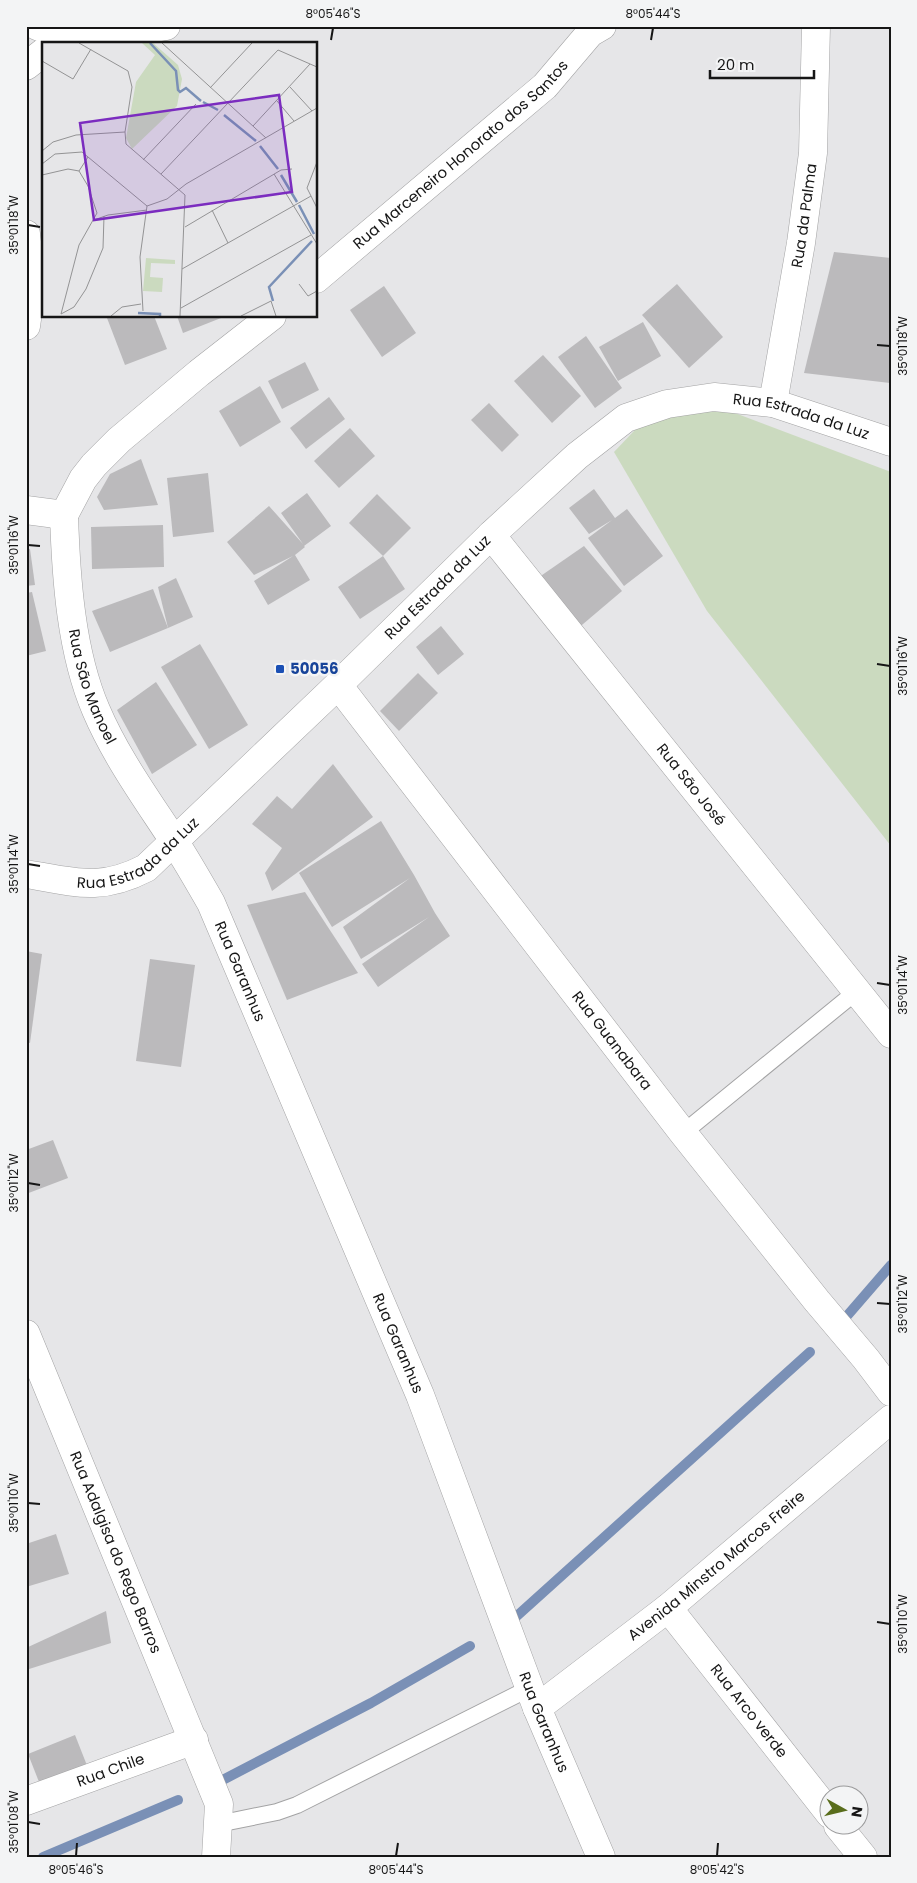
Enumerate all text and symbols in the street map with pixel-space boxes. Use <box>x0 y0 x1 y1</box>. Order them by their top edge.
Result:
text: 8°05'46"S <box>305 5 361 22</box>
text: 8°05'44"S <box>625 5 681 22</box>
inset map <box>42 42 318 318</box>
scale bar <box>710 48 813 80</box>
text: 20 m <box>717 54 755 75</box>
street label: Rua Marceneiro Honorato dos Santos <box>348 55 573 253</box>
street label: Rua da Palma <box>786 162 822 269</box>
text: 35°01'18"W <box>5 195 22 255</box>
text: 35°01'18"W <box>894 316 911 376</box>
street label: Rua Estrada da Luz <box>732 388 872 444</box>
text: 35°01'16"W <box>5 515 22 575</box>
street label: Rua Estrada da Luz <box>380 530 495 644</box>
street label: Rua São Manoel <box>64 627 122 748</box>
text: 35°01'16"W <box>894 636 911 696</box>
place label: 50056 <box>290 658 339 679</box>
marker: 50056 <box>274 663 286 675</box>
street label: Rua São José <box>652 739 731 830</box>
street label: Rua Estrada da Luz <box>76 812 203 893</box>
text: 35°01'14"W <box>5 834 22 894</box>
street label: Rua Garanhus <box>210 918 271 1025</box>
text: 35°01'14"W <box>894 955 911 1015</box>
street label: Rua Guanabara <box>567 986 657 1094</box>
text: 35°01'12"W <box>5 1153 22 1212</box>
text: 35°01'12"W <box>894 1274 911 1333</box>
street label: Rua Garanhus <box>368 1290 429 1397</box>
street label: Rua Adalgisa do Rego Barros <box>65 1448 167 1657</box>
text: 35°01'10"W <box>5 1473 22 1533</box>
street label: Avenida Minstro Marcos Freire <box>623 1485 809 1645</box>
text: 35°01'10"W <box>894 1594 911 1654</box>
street label: Rua Arco verde <box>706 1659 793 1762</box>
street label: Rua Garanhus <box>514 1669 575 1776</box>
street label: Rua Chile <box>74 1748 147 1792</box>
north arrow <box>820 1786 870 1836</box>
text: 35°01'08"W <box>5 1790 22 1854</box>
text: N <box>846 1805 868 1818</box>
text: 8°05'46"S <box>48 1861 104 1878</box>
text: 8°05'44"S <box>368 1861 424 1878</box>
text: 8°05'42"S <box>690 1861 744 1878</box>

